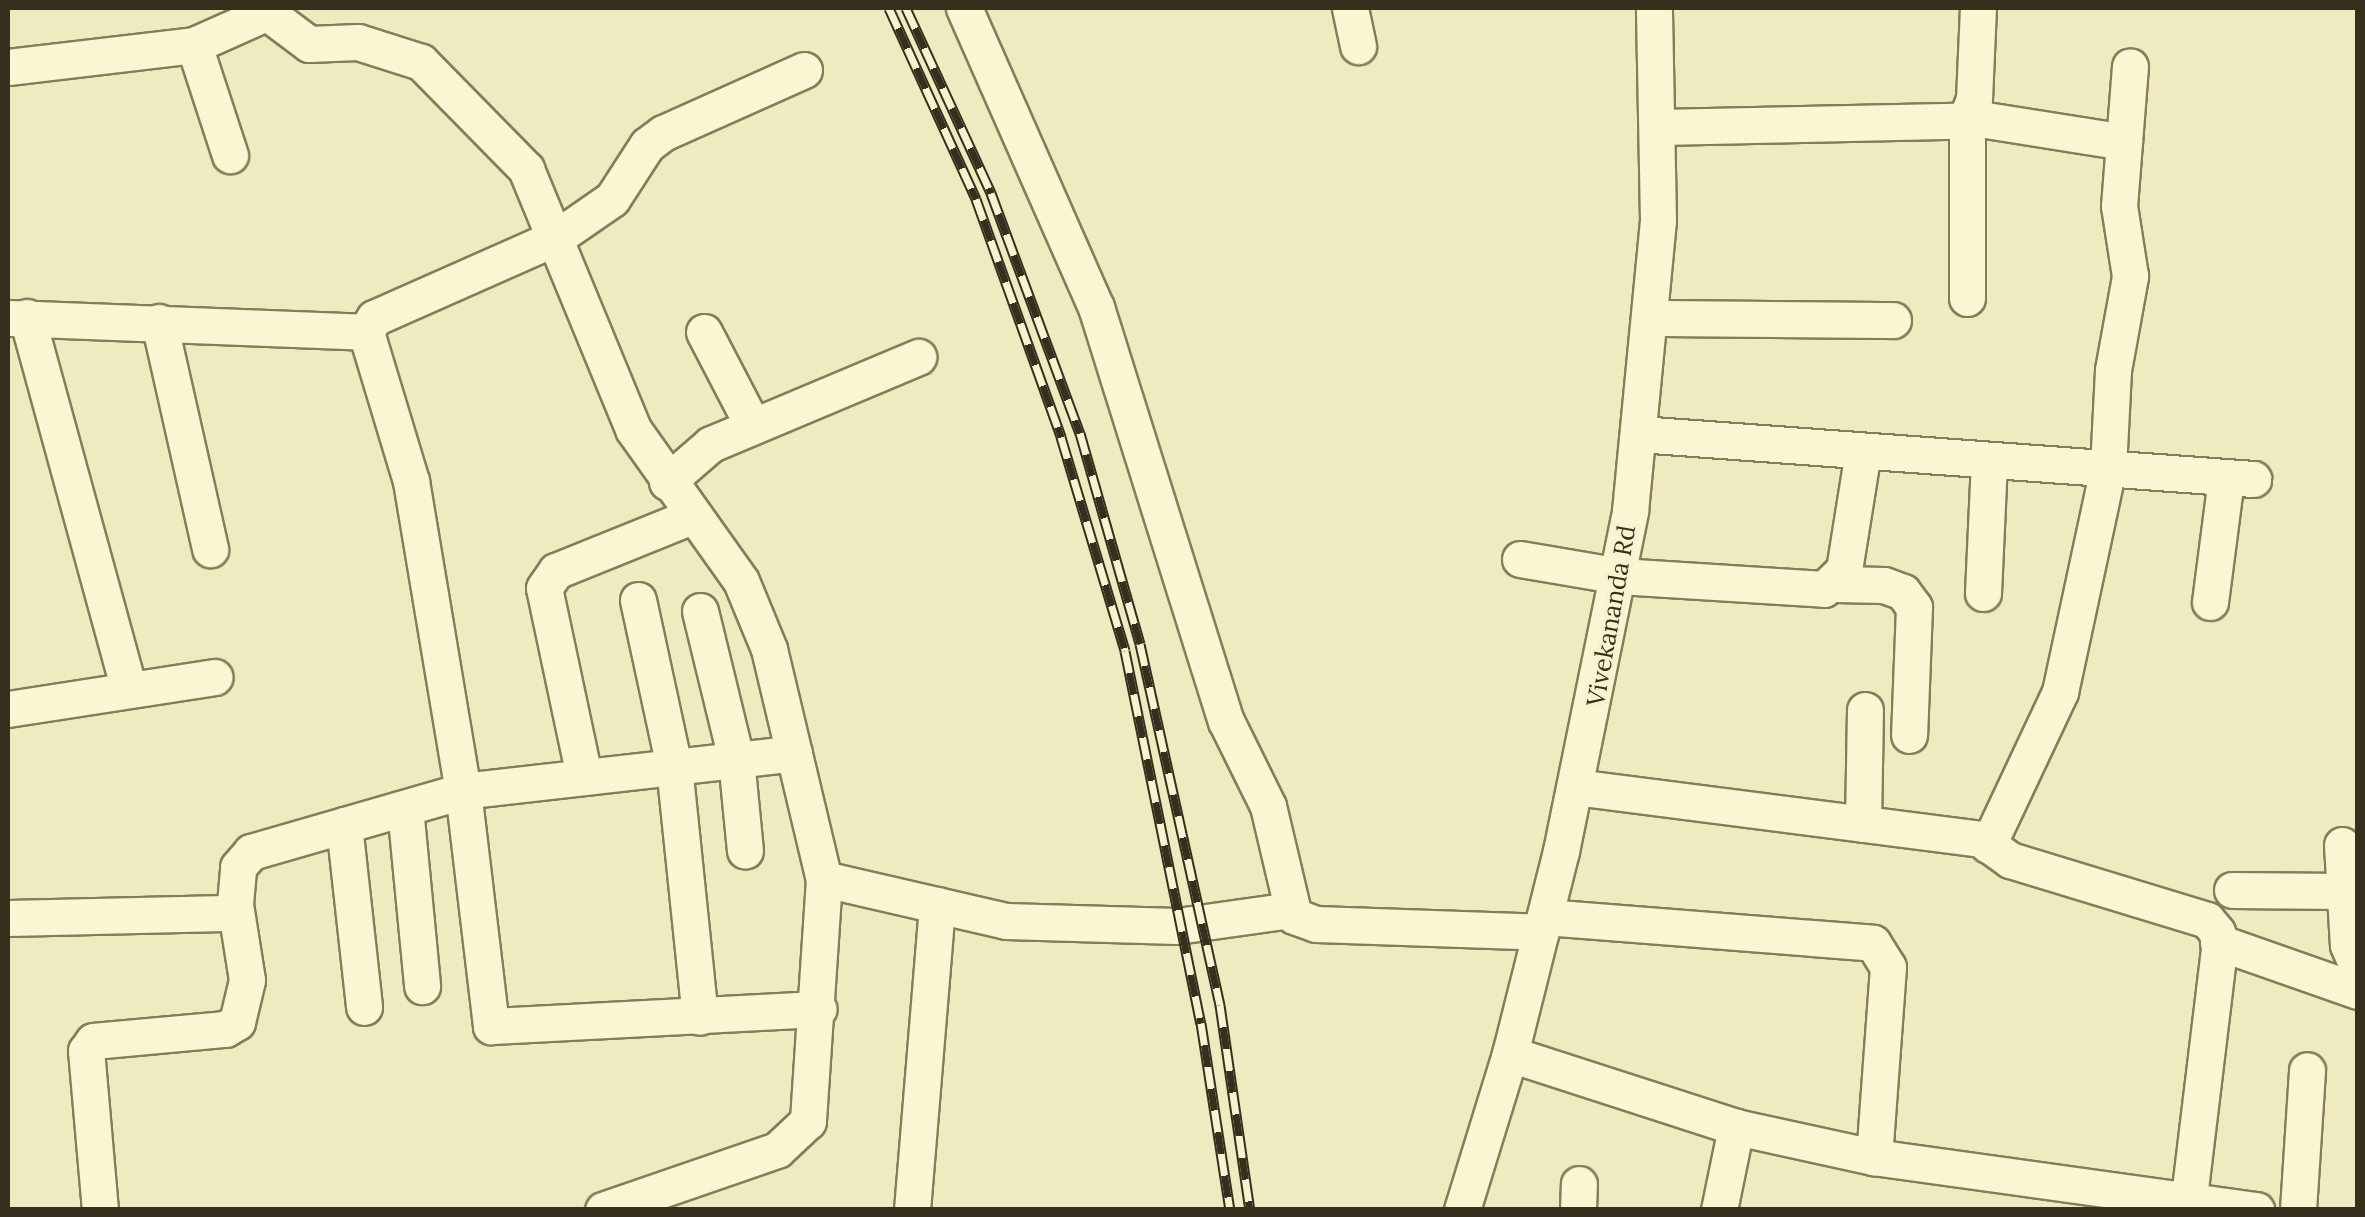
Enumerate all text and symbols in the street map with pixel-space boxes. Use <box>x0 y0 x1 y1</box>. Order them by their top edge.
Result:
street label: Vivekananda Rd <box>1580 523 1642 709</box>

